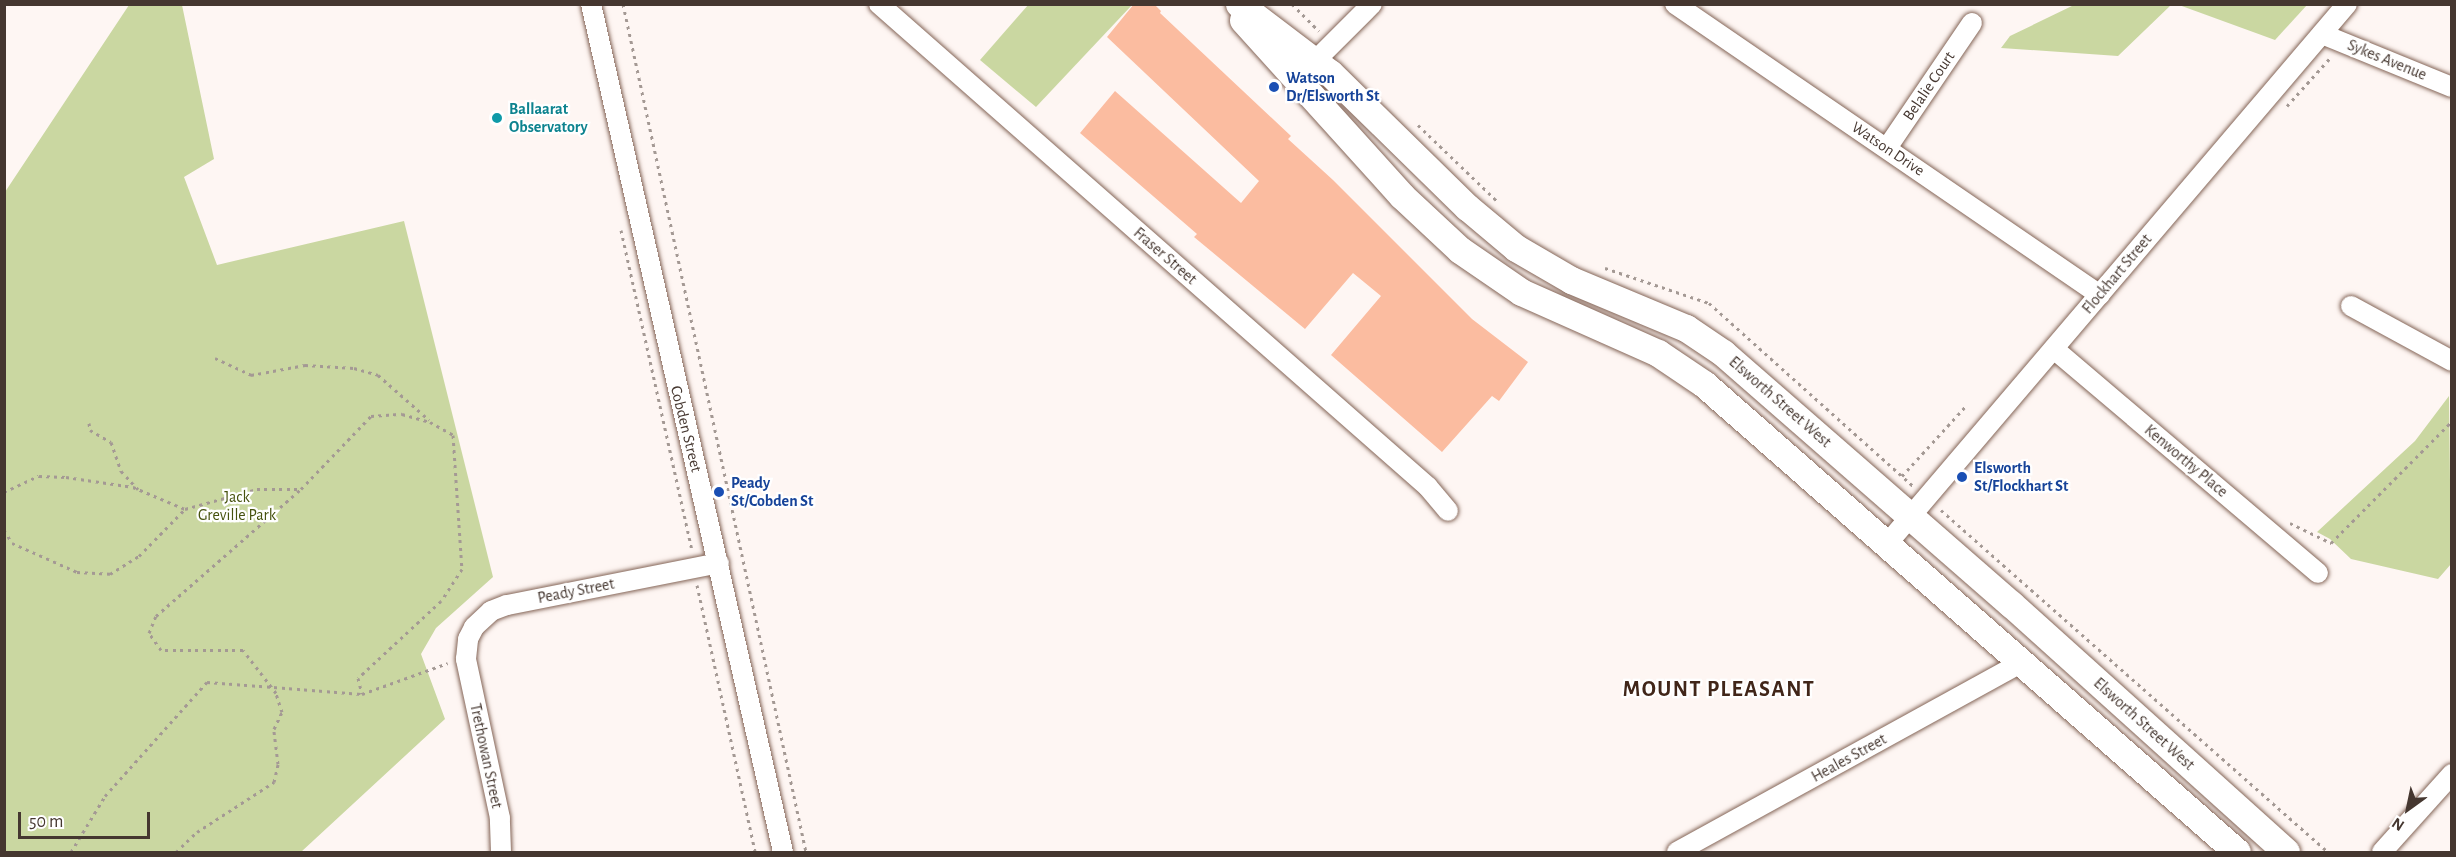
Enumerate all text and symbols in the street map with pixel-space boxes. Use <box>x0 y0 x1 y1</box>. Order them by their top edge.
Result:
street label: Sykes Avenue <box>2345 35 2429 85</box>
street label: Belalie Court <box>1899 48 1959 124</box>
place label: Watson Dr/Elsworth St <box>1286 68 1379 106</box>
marker: Watson Dr/Elsworth St <box>1267 80 1281 94</box>
place label: Ballaarat Observatory <box>509 99 588 137</box>
marker: Ballaarat Observatory <box>490 111 504 125</box>
street label: Watson Drive <box>1848 118 1928 180</box>
street label: Fraser Street <box>1129 223 1201 289</box>
street label: Flockhart Street <box>2078 230 2156 318</box>
street label: Elsworth Street West <box>1725 352 1835 452</box>
street label: Cobden Street <box>666 384 706 474</box>
street label: Kenworthy Place <box>2140 421 2232 501</box>
place label: Elsworth St/Flockhart St <box>1974 458 2068 496</box>
marker: Elsworth St/Flockhart St <box>1955 470 1969 484</box>
place label: Peady St/Cobden St <box>731 473 813 511</box>
marker: Peady St/Cobden St <box>712 485 726 499</box>
park label: Jack Greville Park <box>198 487 276 525</box>
street label: Peady Street <box>536 574 616 608</box>
street label: Elsworth Street West <box>2090 674 2198 774</box>
district label: MOUNT PLEASANT <box>1623 677 1815 703</box>
street label: Trethowan Street <box>466 702 506 810</box>
street label: Heales Street <box>1808 729 1890 787</box>
north arrow <box>2378 779 2438 839</box>
scale bar <box>21 800 153 838</box>
text: 50 m <box>29 813 63 831</box>
text: N <box>2389 814 2407 834</box>

